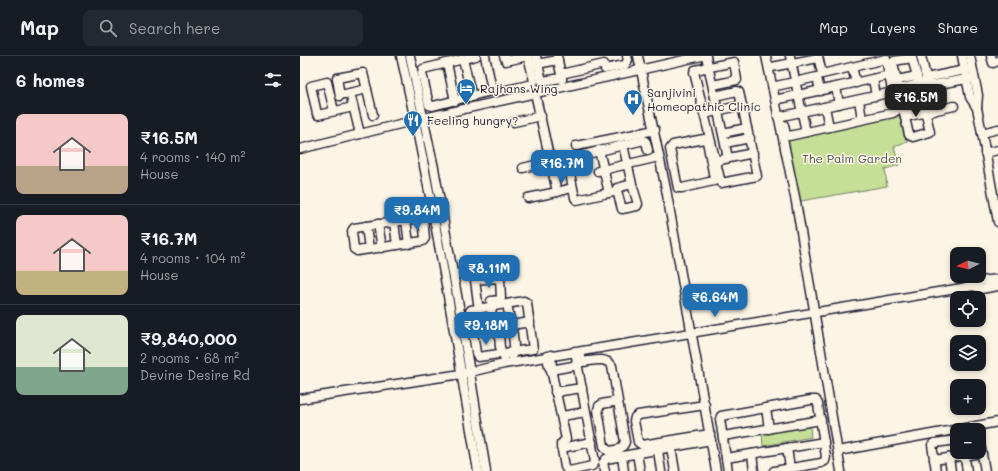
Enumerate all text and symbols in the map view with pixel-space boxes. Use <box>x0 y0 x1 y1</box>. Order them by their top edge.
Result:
search box <box>83 10 363 46</box>
text: Map <box>20 15 59 40</box>
icon: search <box>97 17 119 39</box>
text: Search here <box>129 18 220 38</box>
text: Map <box>819 18 848 37</box>
text: Layers <box>870 18 916 37</box>
text: Share <box>938 18 978 37</box>
text: 6 homes <box>16 69 85 91</box>
icon: filters <box>262 69 284 91</box>
hotel icon: Rajhans Wing <box>455 77 477 105</box>
place label: Rajhans Wing <box>480 80 558 96</box>
place label: Sanjivini Homeopathic Clinic <box>647 84 761 114</box>
pin: ₹16.5M <box>883 84 949 118</box>
hospital icon: Sanjivini Homeopathic Clinic <box>622 88 644 116</box>
text: ₹16.5M <box>894 88 938 105</box>
restaurant icon: Feeling hungry? <box>402 109 424 137</box>
place label: Feeling hungry? <box>427 112 518 128</box>
text: ₹16.5M <box>140 126 198 148</box>
icon: home <box>48 130 96 178</box>
text: 4 rooms · 140 m² <box>140 148 245 165</box>
pin: ₹16.7M <box>529 150 595 184</box>
park label: The Palm Garden <box>802 150 902 166</box>
text: ₹16.7M <box>540 154 584 171</box>
text: House <box>140 165 178 182</box>
pin: ₹9.84M <box>384 197 450 231</box>
text: ₹9.84M <box>393 201 441 218</box>
text: ₹16.7M <box>140 227 198 249</box>
icon: home <box>48 231 96 279</box>
north arrow <box>950 247 986 283</box>
map controls <box>950 247 986 459</box>
text: 4 rooms · 104 m² <box>140 249 245 266</box>
pin: ₹8.11M <box>456 255 522 289</box>
text: ₹8.11M <box>468 259 510 276</box>
text: House <box>140 266 178 283</box>
pin: ₹6.64M <box>682 284 748 318</box>
text: ₹6.64M <box>691 288 739 305</box>
button: locate <box>950 291 986 327</box>
pin: ₹9.18M <box>453 312 519 346</box>
text: ₹9.18M <box>464 316 508 333</box>
text: ₹9,840,000 <box>140 327 237 349</box>
icon: home <box>48 331 96 379</box>
button: layers <box>950 335 986 371</box>
text: 2 rooms · 68 m² <box>140 349 239 366</box>
text: Devine Desire Rd <box>140 366 250 383</box>
button: + <box>950 379 986 415</box>
button: − <box>950 423 986 459</box>

